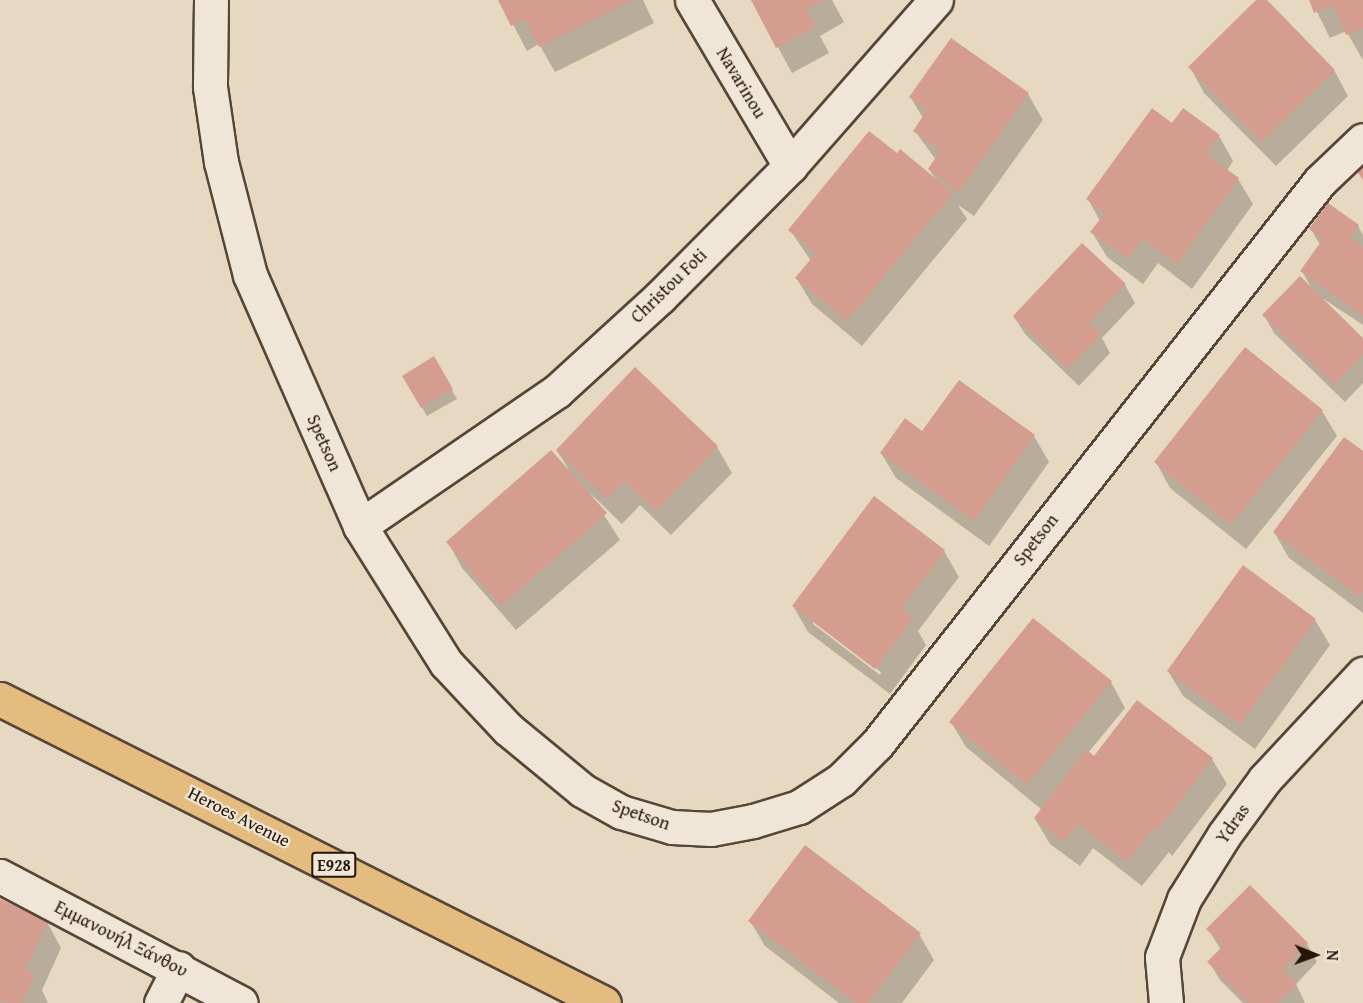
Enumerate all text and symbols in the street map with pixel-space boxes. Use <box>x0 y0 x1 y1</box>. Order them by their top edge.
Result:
street label: Navarinou <box>711 44 771 122</box>
street label: Christou Foti <box>626 244 712 328</box>
street label: Spetson <box>302 411 346 475</box>
street label: Spetson <box>1009 510 1063 570</box>
street label: Heroes Avenue <box>184 782 294 852</box>
street label: Spetson <box>609 795 673 835</box>
street label: Ydras <box>1212 800 1254 848</box>
road number: E928 <box>310 852 358 878</box>
street label: Εμμανουήλ Ξάνθου <box>51 896 191 982</box>
north arrow <box>1285 925 1345 985</box>
text: N <box>1321 950 1345 961</box>

